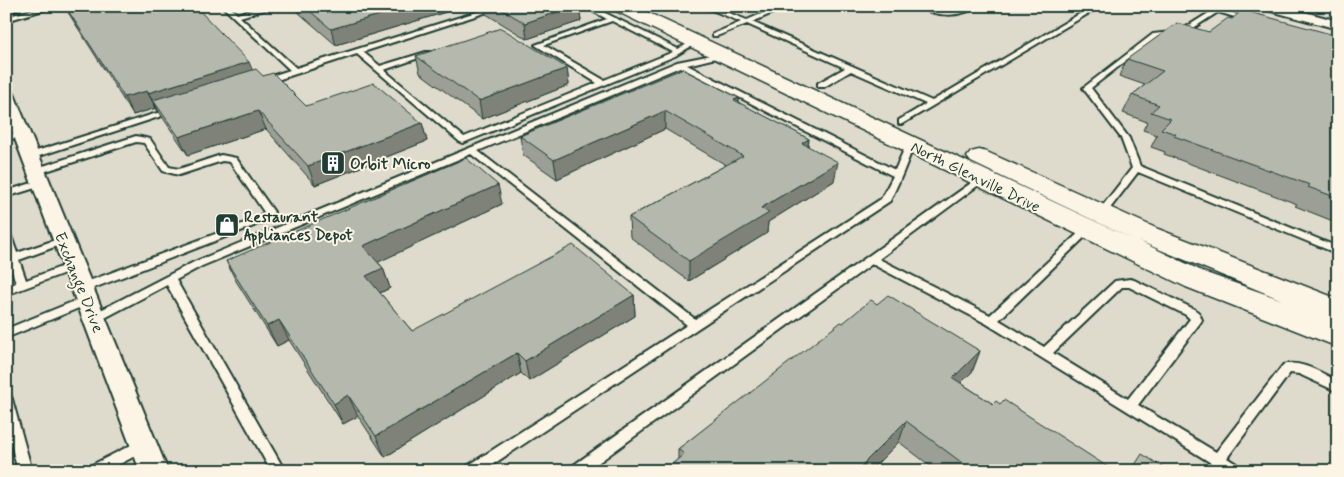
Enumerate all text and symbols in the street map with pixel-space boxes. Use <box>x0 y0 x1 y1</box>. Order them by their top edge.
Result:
street label: North Glenville Drive <box>907 137 1044 218</box>
building icon: Orbit Micro <box>320 150 346 176</box>
place label: Orbit Micro <box>350 154 431 175</box>
place label: Restaurant Appliances Depot <box>244 207 353 247</box>
shop icon: Restaurant Appliances Depot <box>214 212 240 238</box>
street label: Exchange Drive <box>48 229 108 336</box>

